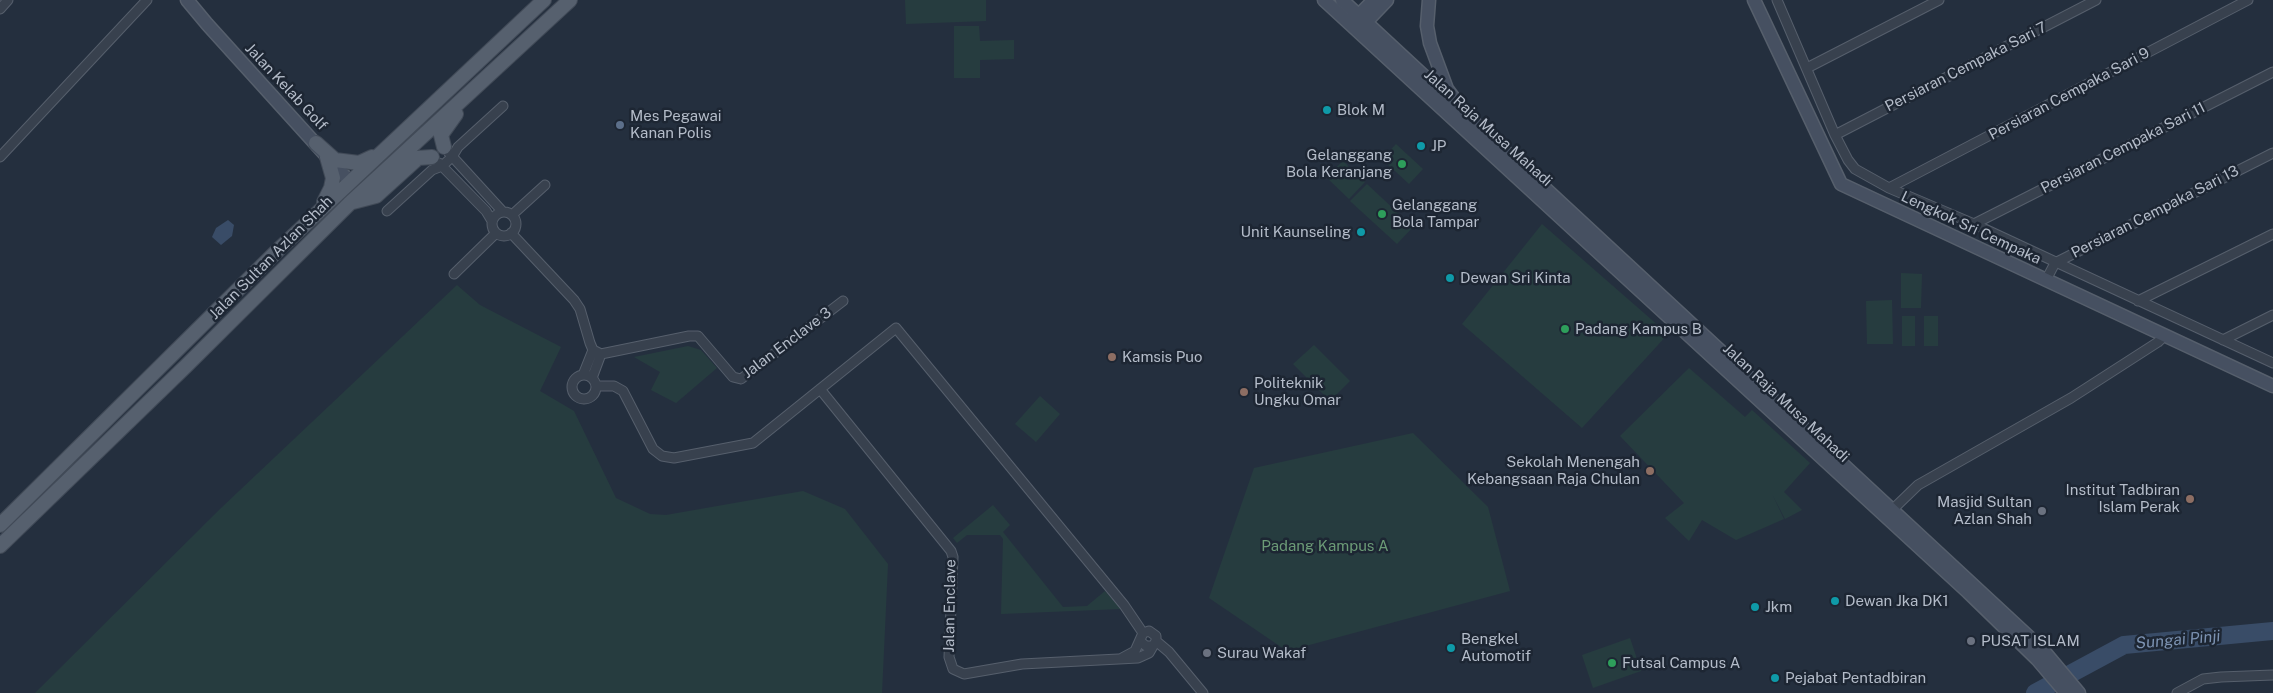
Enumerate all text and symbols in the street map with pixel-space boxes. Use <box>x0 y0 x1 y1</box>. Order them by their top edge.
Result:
street label: Persiaran Cempaka Sari 7 <box>1882 18 2050 116</box>
street label: Jalan Kelab Golf <box>241 40 331 134</box>
street label: Persiaran Cempaka Sari 9 <box>1986 44 2152 144</box>
street label: Jalan Raja Musa Mahadi <box>1420 66 1556 190</box>
street label: Persiaran Cempaka Sari 11 <box>2038 99 2208 197</box>
place label: Blok M <box>1337 101 1385 119</box>
marker: Blok M <box>1321 104 1333 116</box>
place label: Mes Pegawai Kanan Polis <box>630 107 721 142</box>
marker: Mes Pegawai Kanan Polis <box>614 119 626 131</box>
place label: JP <box>1431 137 1446 155</box>
marker: JP <box>1415 140 1427 152</box>
place label: Gelanggang Bola Keranjang <box>1286 146 1392 181</box>
marker: Gelanggang Bola Keranjang <box>1396 158 1408 170</box>
street label: Persiaran Cempaka Sari 13 <box>2068 162 2242 262</box>
street label: Lengkok Sri Cempaka <box>1898 188 2044 268</box>
street label: Jalan Sultan Azlan Shah <box>206 193 336 323</box>
place label: Gelanggang Bola Tampar <box>1392 196 1479 231</box>
marker: Gelanggang Bola Tampar <box>1376 208 1388 220</box>
place label: Unit Kaunseling <box>1240 223 1351 241</box>
marker: Unit Kaunseling <box>1355 226 1367 238</box>
place label: Dewan Sri Kinta <box>1460 269 1571 287</box>
marker: Dewan Sri Kinta <box>1444 272 1456 284</box>
street label: Jalan Enclave 3 <box>739 304 835 382</box>
place label: Padang Kampus B <box>1575 320 1702 338</box>
marker: Padang Kampus B <box>1559 323 1571 335</box>
street label: Jalan Raja Musa Mahadi <box>1719 340 1853 466</box>
place label: Kamsis Puo <box>1122 348 1203 366</box>
marker: Kamsis Puo <box>1106 351 1118 363</box>
place label: Politeknik Ungku Omar <box>1254 374 1341 409</box>
marker: Politeknik Ungku Omar <box>1238 386 1250 398</box>
place label: Sekolah Menengah Kebangsaan Raja Chulan <box>1467 453 1640 488</box>
marker: Sekolah Menengah Kebangsaan Raja Chulan <box>1644 465 1656 477</box>
place label: Institut Tadbiran Islam Perak <box>2066 481 2180 516</box>
place label: Masjid Sultan Azlan Shah <box>1937 493 2032 528</box>
marker: Institut Tadbiran Islam Perak <box>2184 493 2196 505</box>
marker: Masjid Sultan Azlan Shah <box>2036 505 2048 517</box>
park label: Padang Kampus A <box>1261 537 1389 555</box>
street label: Jalan Enclave <box>940 559 960 653</box>
place label: Dewan Jka DK1 <box>1845 592 1949 610</box>
marker: Dewan Jka DK1 <box>1829 595 1841 607</box>
place label: Jkm <box>1765 598 1792 616</box>
marker: Jkm <box>1749 601 1761 613</box>
water label: Sungai Pinji <box>2135 627 2221 653</box>
place label: Bengkel Automotif <box>1461 630 1531 665</box>
place label: PUSAT ISLAM <box>1981 632 2080 650</box>
marker: PUSAT ISLAM <box>1965 635 1977 647</box>
marker: Bengkel Automotif <box>1445 642 1457 654</box>
place label: Surau Wakaf <box>1217 644 1306 662</box>
marker: Surau Wakaf <box>1201 647 1213 659</box>
place label: Futsal Campus A <box>1622 654 1740 672</box>
marker: Futsal Campus A <box>1606 657 1618 669</box>
place label: Pejabat Pentadbiran <box>1785 669 1926 687</box>
marker: Pejabat Pentadbiran <box>1769 672 1781 684</box>

